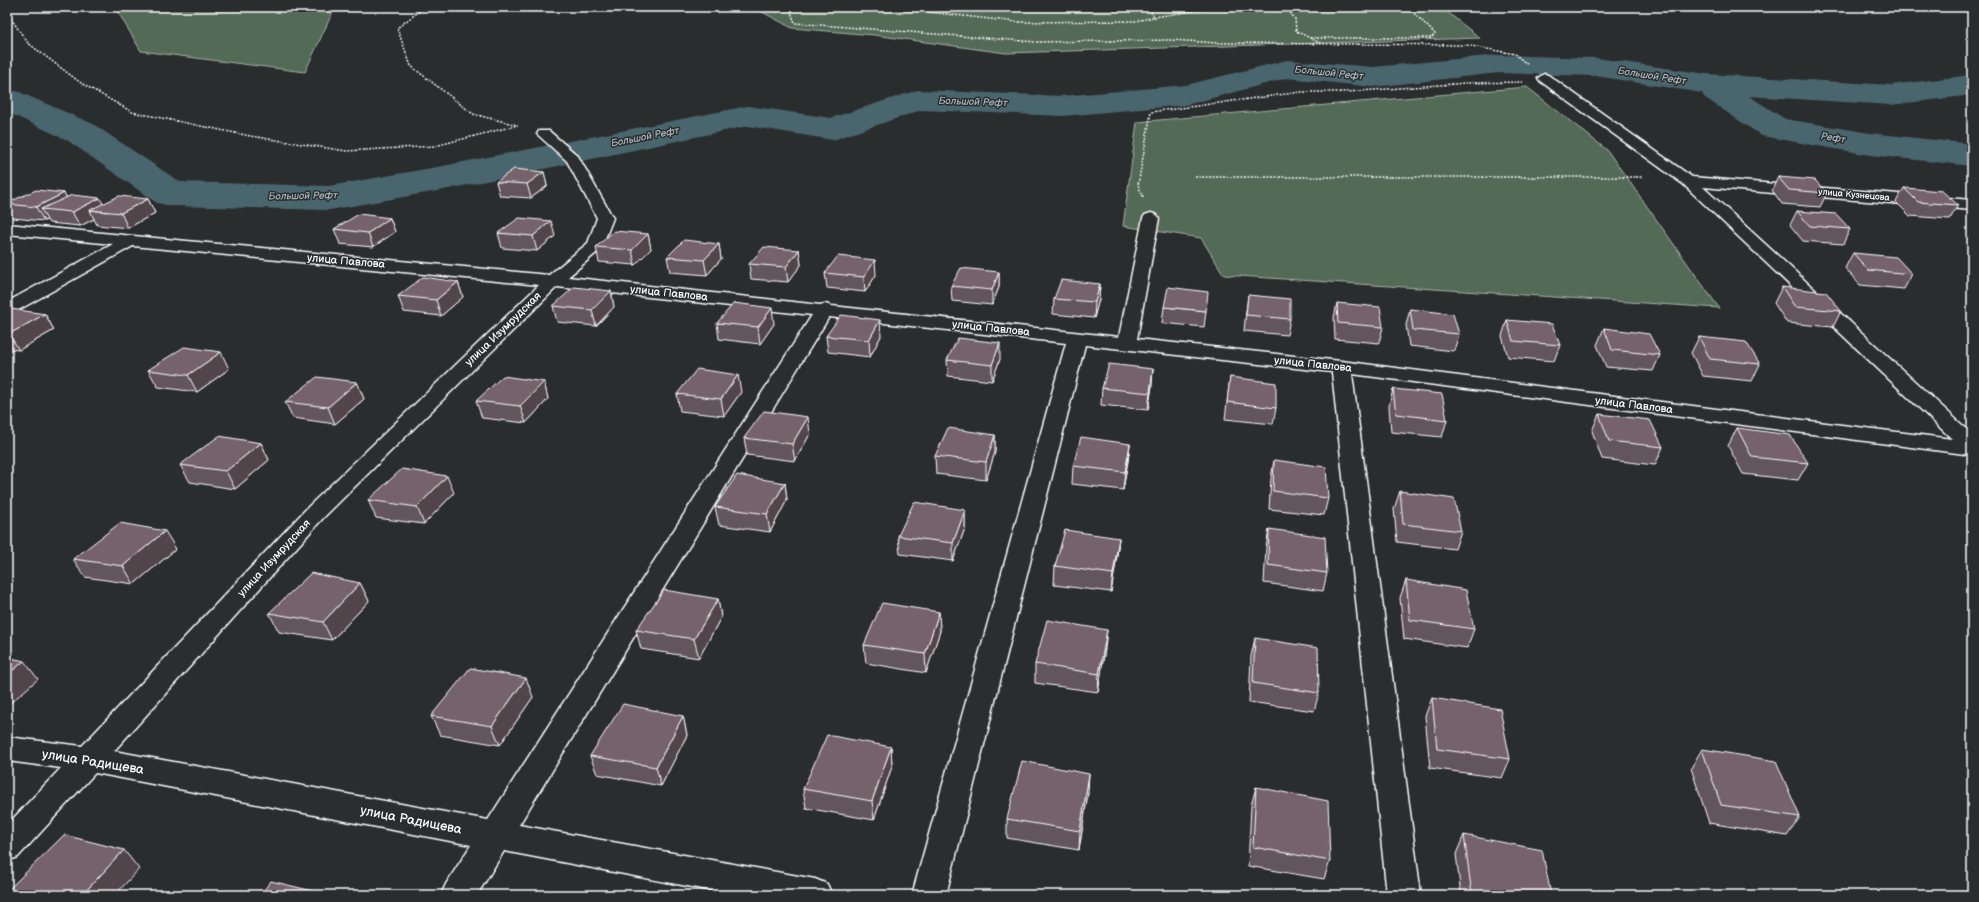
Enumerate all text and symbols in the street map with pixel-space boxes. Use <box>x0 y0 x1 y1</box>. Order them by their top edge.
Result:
water label: Большой Рефт <box>1294 63 1365 83</box>
water label: Большой Рефт <box>1617 65 1688 88</box>
water label: Большой Рефт <box>938 95 1009 109</box>
water label: Большой Рефт <box>610 124 681 149</box>
water label: Рефт <box>1820 130 1848 146</box>
street label: улица Кузнецова <box>1818 186 1891 204</box>
water label: Большой Рефт <box>268 189 339 203</box>
street label: улица Павлова <box>307 251 386 271</box>
street label: улица Павлова <box>629 282 709 304</box>
street label: улица Изумрудская <box>462 289 544 369</box>
street label: улица Павлова <box>951 317 1031 339</box>
street label: улица Павлова <box>1273 353 1353 375</box>
street label: улица Павлова <box>1594 394 1674 416</box>
street label: улица Изумрудская <box>235 517 313 599</box>
street label: улица Радищева <box>41 746 145 778</box>
street label: улица Радищева <box>359 802 463 838</box>

